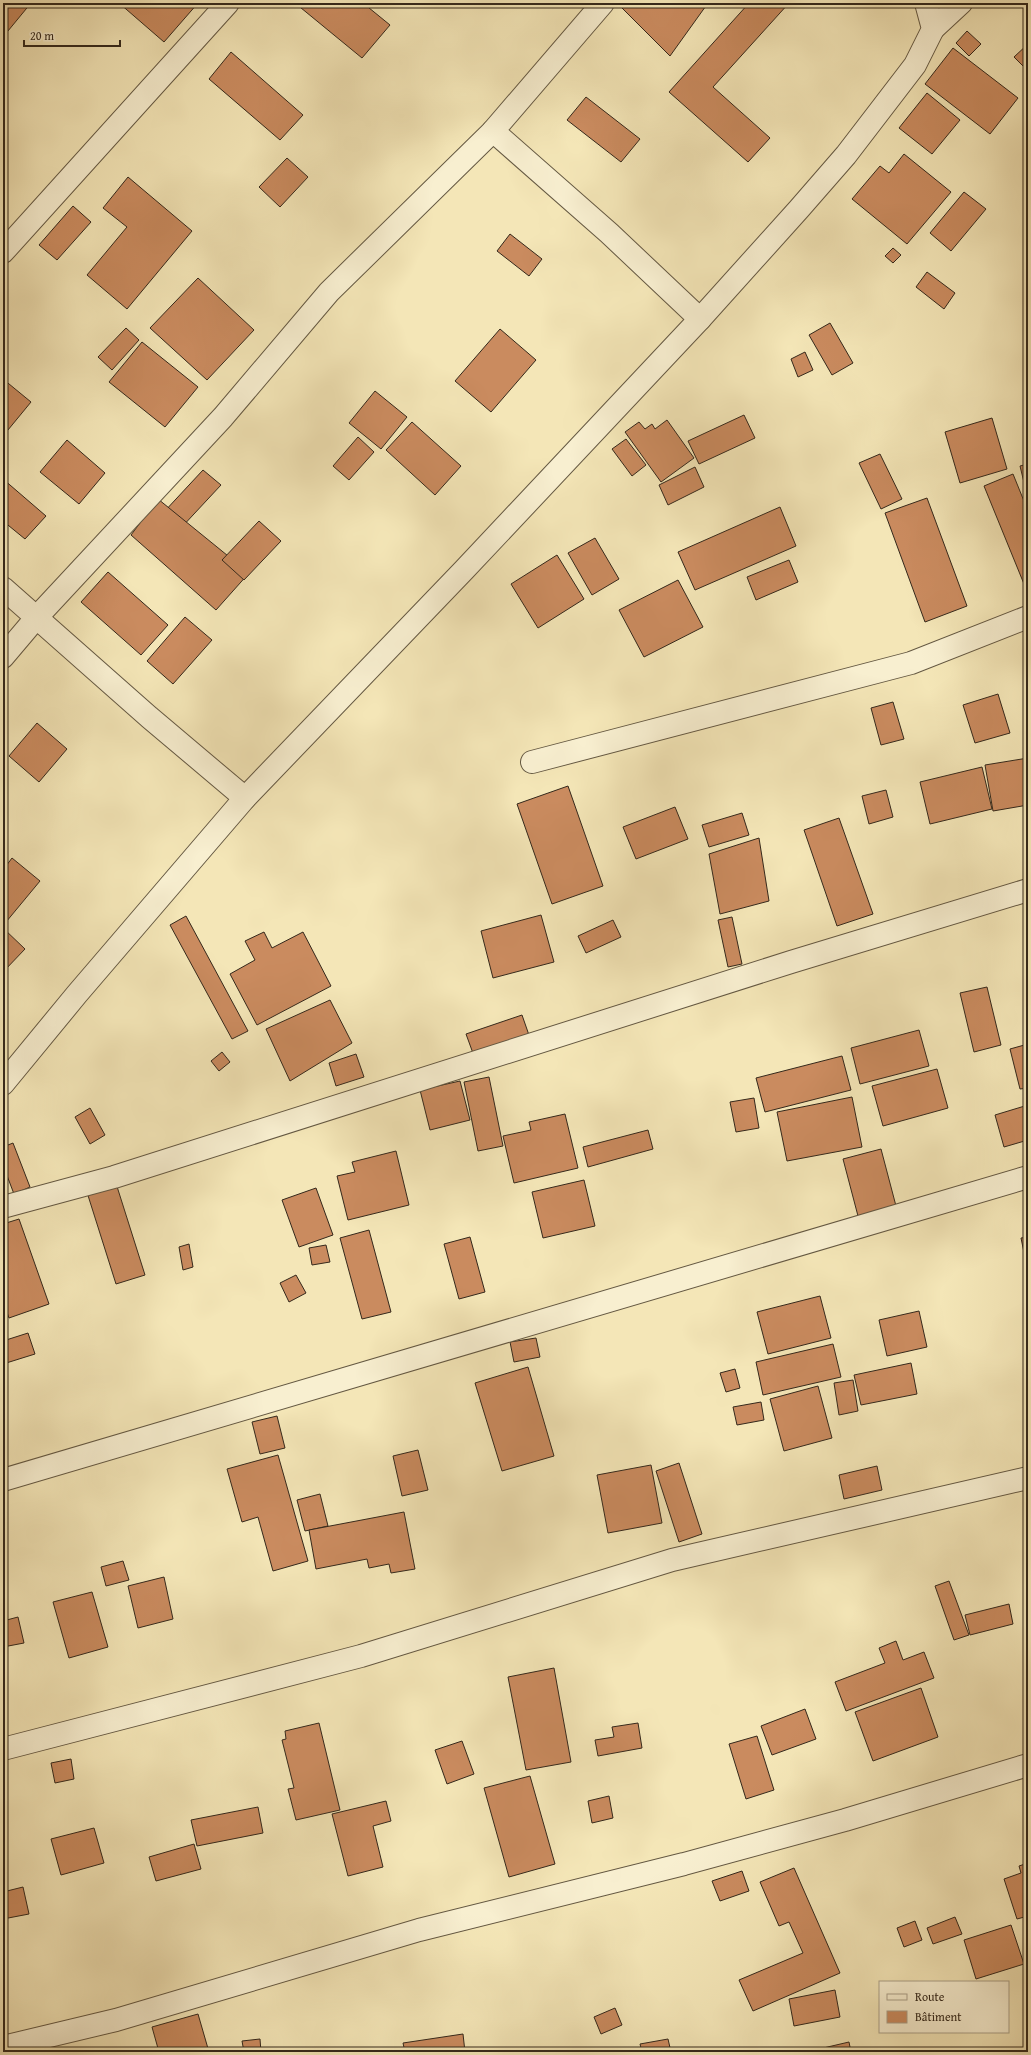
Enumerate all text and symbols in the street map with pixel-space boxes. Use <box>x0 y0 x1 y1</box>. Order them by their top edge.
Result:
scale bar <box>24 22 120 48</box>
text: 20 m <box>30 27 54 44</box>
legend <box>879 1981 1009 2033</box>
text: Route <box>915 1988 945 2005</box>
text: Bâtiment <box>915 2008 962 2025</box>

